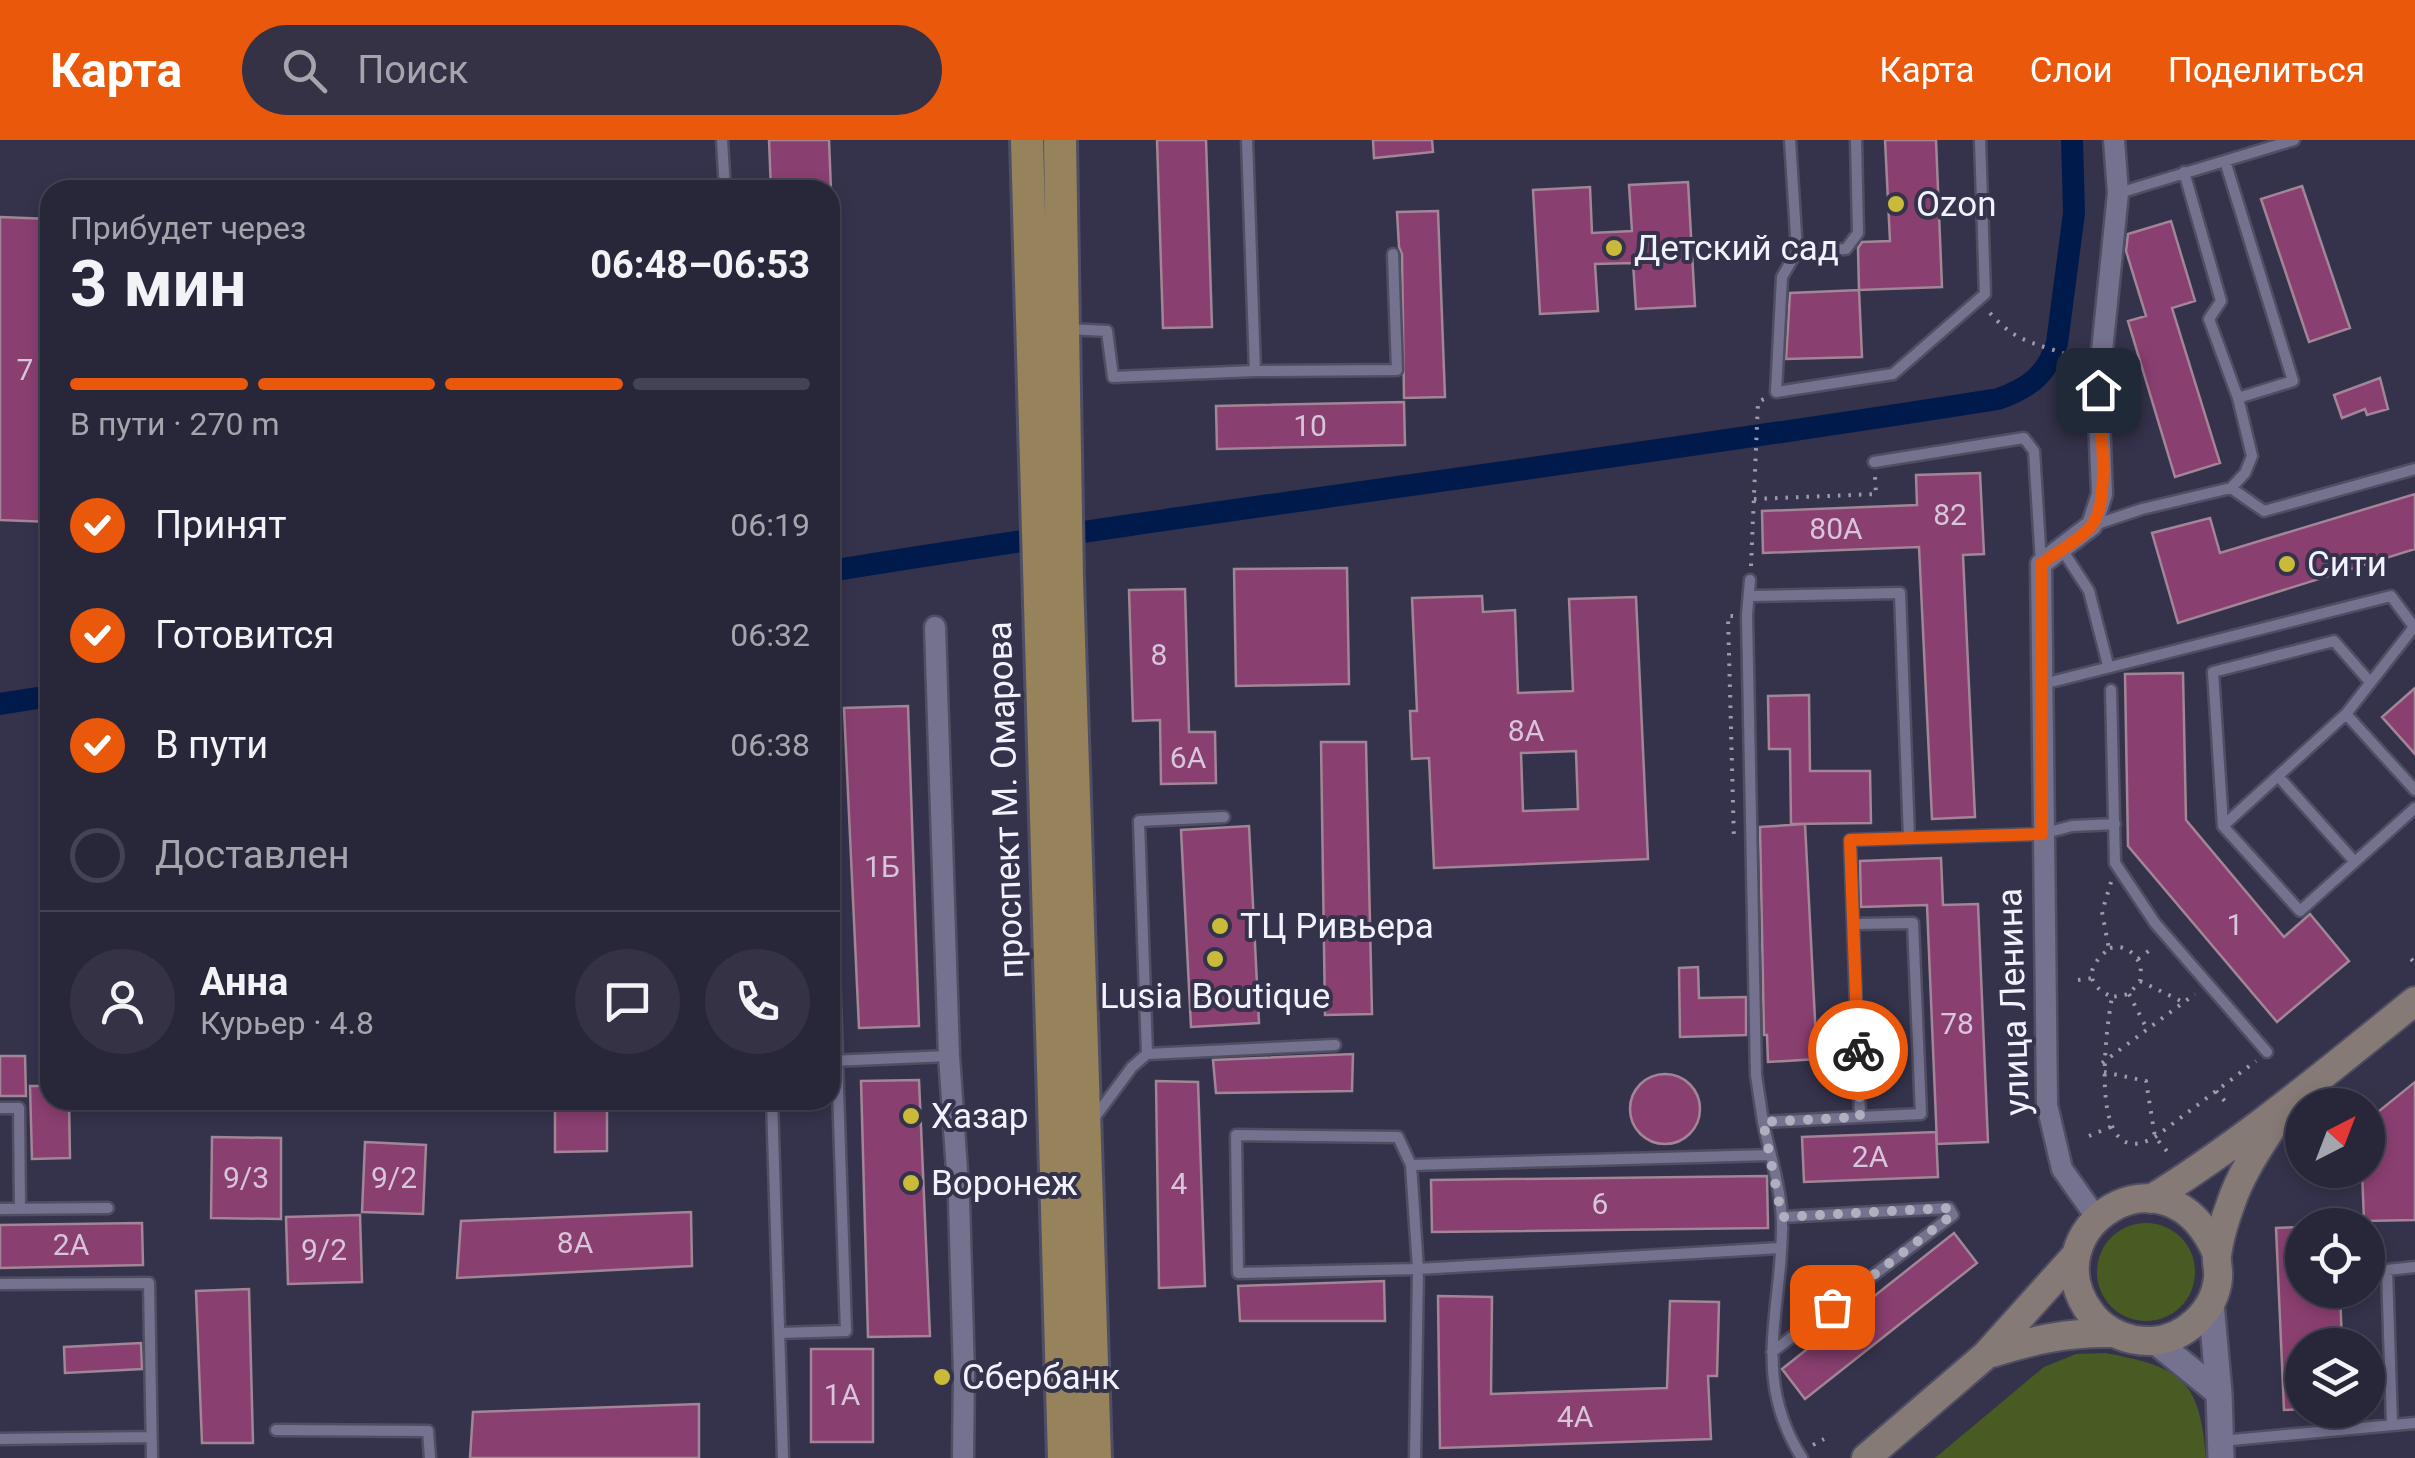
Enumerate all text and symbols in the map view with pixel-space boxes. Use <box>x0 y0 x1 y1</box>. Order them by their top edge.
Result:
search box <box>242 25 942 115</box>
text: Карта <box>50 42 182 99</box>
icon: search <box>277 43 332 98</box>
text: Поиск <box>357 48 468 92</box>
text: Карта <box>1879 50 1975 91</box>
text: Слои <box>2030 50 2113 91</box>
text: Поделиться <box>2168 50 2365 91</box>
place label: Ozon <box>1916 184 1996 225</box>
marker: Ozon <box>1885 193 1907 215</box>
text: Прибудет через <box>70 209 306 247</box>
place label: Детский сад <box>1634 228 1839 269</box>
marker: Детский сад <box>1603 237 1625 259</box>
text: 06:48–06:53 <box>590 243 810 287</box>
text: 3 мин <box>70 246 246 322</box>
pin <box>2056 348 2141 433</box>
house number: 7 <box>17 352 33 387</box>
icon: home <box>2071 363 2126 418</box>
text: В пути · 270 m <box>70 405 280 443</box>
house number: 10 <box>1293 408 1327 443</box>
house number: 82 <box>1933 497 1967 532</box>
icon: check <box>70 498 125 553</box>
text: Принят <box>155 503 286 547</box>
text: 06:19 <box>730 506 810 544</box>
house number: 80А <box>1809 511 1863 546</box>
place label: Сити <box>2307 544 2387 585</box>
marker: Сити <box>2276 553 2298 575</box>
icon: check <box>70 608 125 663</box>
text: Готовится <box>155 613 334 657</box>
text: 06:32 <box>730 616 810 654</box>
street label: проспект М. Омарова <box>979 621 1032 979</box>
house number: 8 <box>1151 637 1167 672</box>
house number: 8А <box>1508 713 1545 748</box>
icon: check <box>70 718 125 773</box>
text: В пути <box>155 723 268 767</box>
text: 06:38 <box>730 726 810 764</box>
house number: 6А <box>1170 740 1207 775</box>
text: Доставлен <box>155 833 350 877</box>
house number: 1Б <box>864 849 900 884</box>
street label: улица Ленина <box>1989 887 2038 1116</box>
place label: ТЦ Ривьера <box>1240 906 1434 947</box>
house number: 1 <box>2227 907 2243 942</box>
marker: ТЦ Ривьера <box>1209 915 1231 937</box>
marker: Lusia Boutique <box>1204 948 1226 970</box>
button: person <box>70 949 175 1054</box>
button: chat <box>575 949 680 1054</box>
button: phone <box>705 949 810 1054</box>
text: Анна <box>200 960 288 1004</box>
place label: Lusia Boutique <box>1100 976 1330 1017</box>
courier <box>1808 1000 1908 1100</box>
text: Курьер · 4.8 <box>200 1004 374 1042</box>
house number: 78 <box>1940 1006 1974 1041</box>
icon: bike <box>1831 1023 1886 1078</box>
north arrow <box>2285 1088 2385 1188</box>
map controls <box>2285 1088 2385 1428</box>
place label: Хазар <box>931 1096 1028 1137</box>
marker: Хазар <box>900 1105 922 1127</box>
house number: 2А <box>1852 1139 1889 1174</box>
house number: 9/3 <box>223 1160 269 1195</box>
house number: 9/2 <box>371 1160 417 1195</box>
place label: Воронеж <box>931 1163 1078 1204</box>
house number: 4 <box>1171 1166 1188 1201</box>
marker: Воронеж <box>900 1172 922 1194</box>
house number: 6 <box>1592 1186 1608 1221</box>
button: locate <box>2285 1208 2385 1308</box>
house number: 8А <box>557 1225 594 1260</box>
house number: 2А <box>53 1227 90 1262</box>
house number: 9/2 <box>301 1232 347 1267</box>
pin <box>1790 1265 1875 1350</box>
icon: bag <box>1805 1280 1860 1335</box>
button: layers <box>2285 1328 2385 1428</box>
place label: Сбербанк <box>962 1357 1120 1398</box>
marker: Сбербанк <box>931 1366 953 1388</box>
house number: 1А <box>824 1377 861 1412</box>
house number: 4А <box>1557 1399 1594 1434</box>

